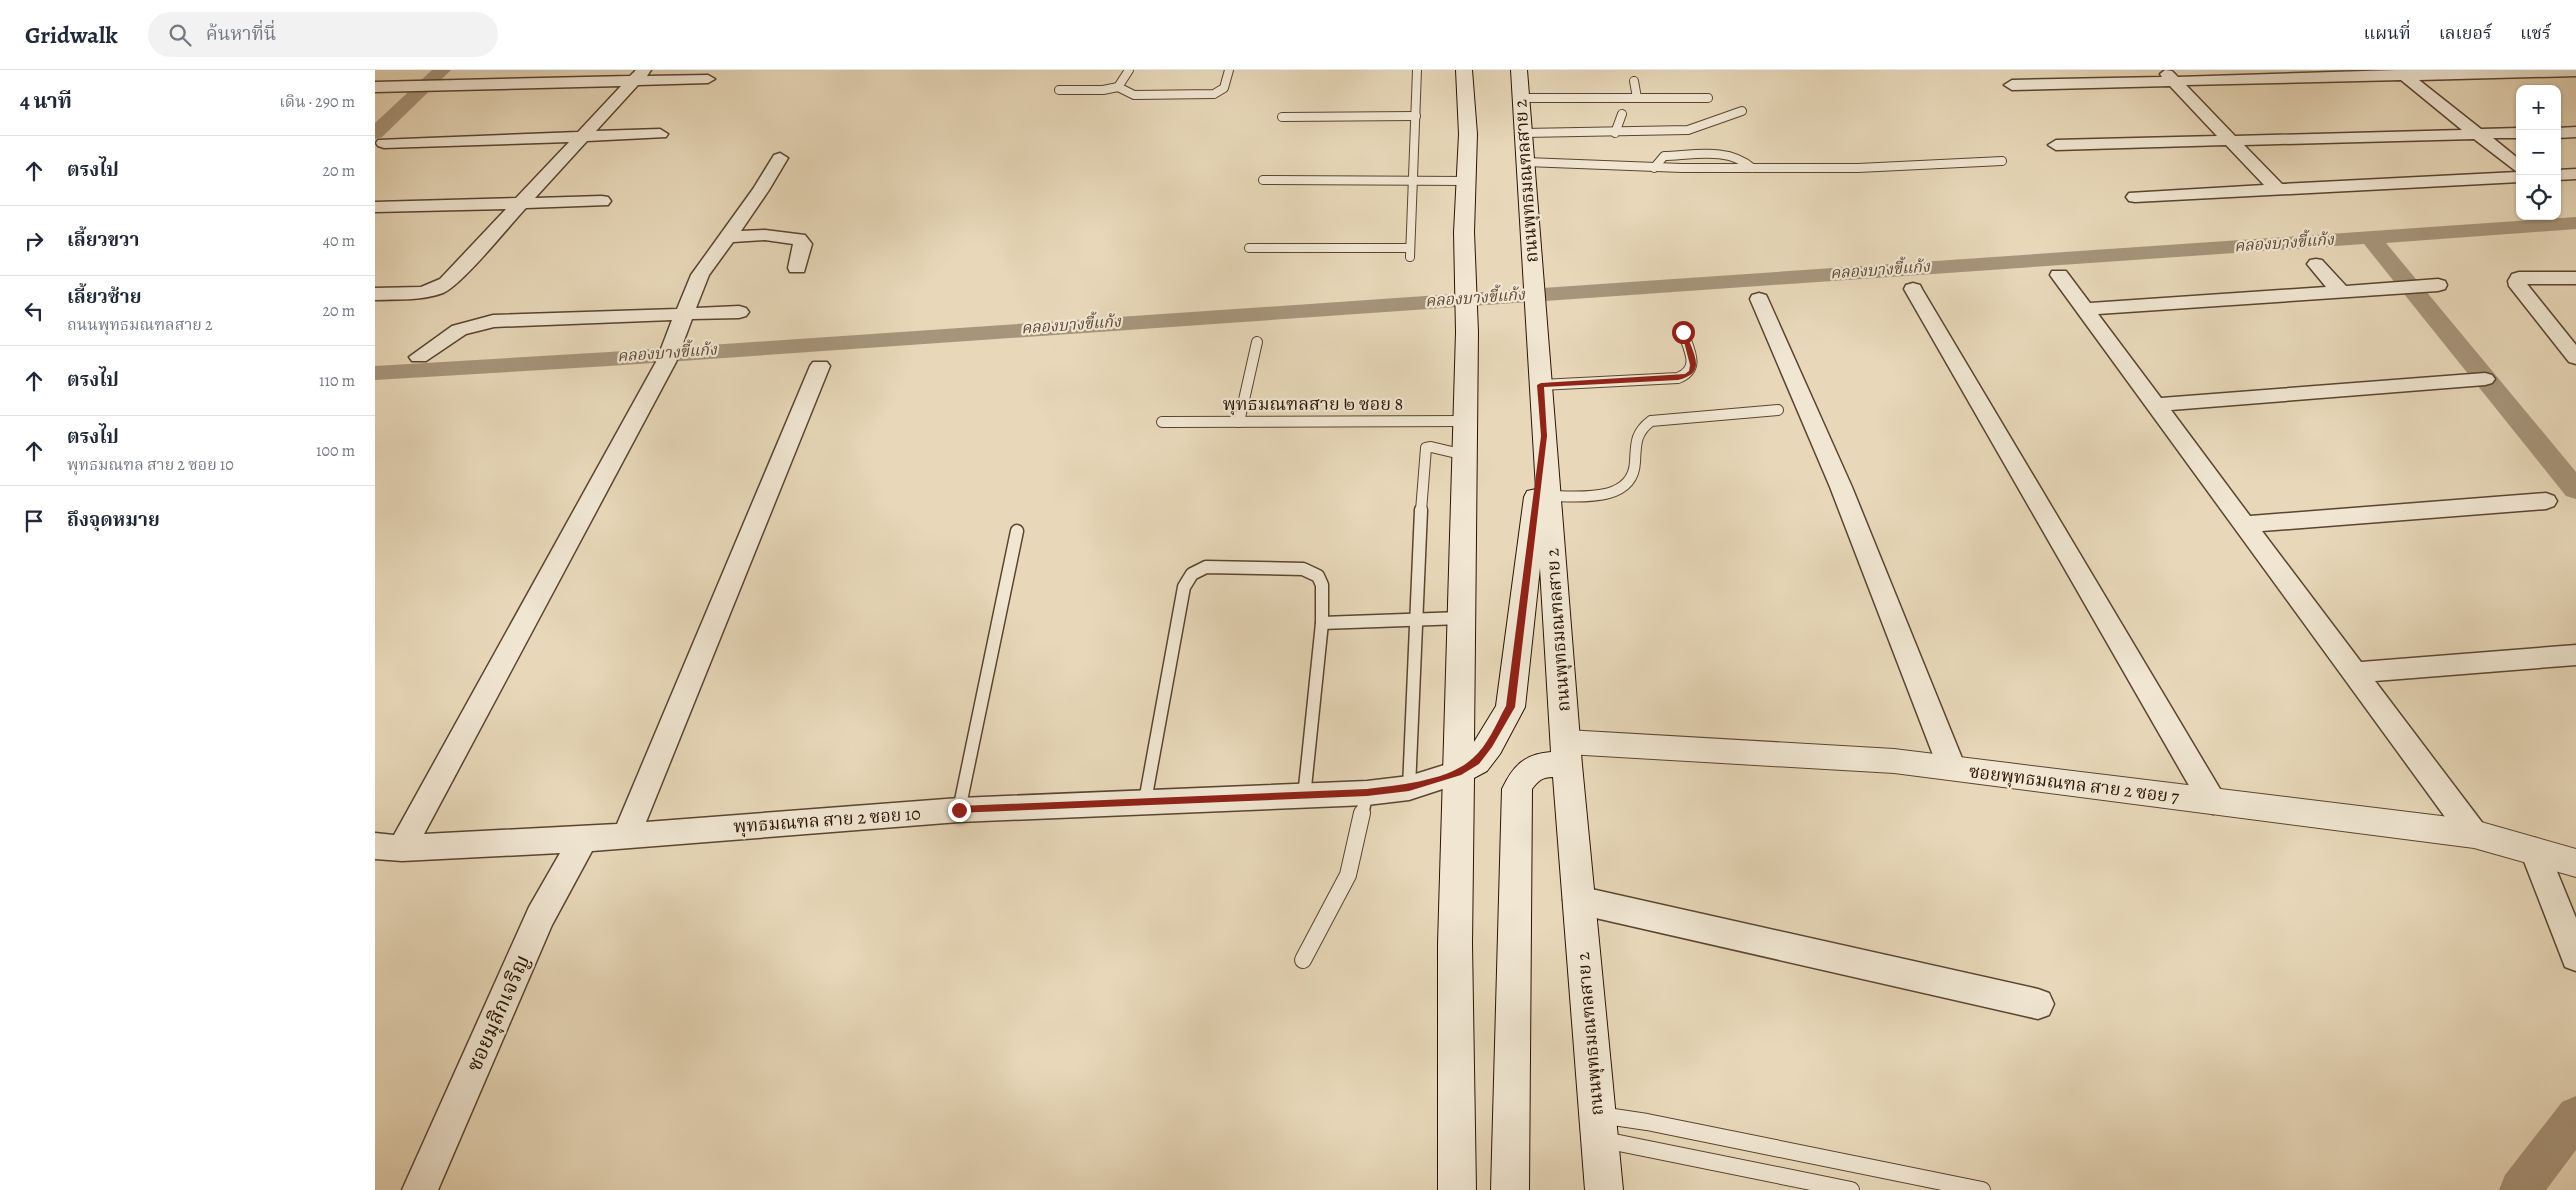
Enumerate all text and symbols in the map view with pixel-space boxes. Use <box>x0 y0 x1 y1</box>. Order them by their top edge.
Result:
search box <box>148 12 498 57</box>
text: Gridwalk <box>25 19 118 51</box>
icon: search <box>166 21 194 49</box>
text: ค้นหาที่นี่ <box>206 21 276 47</box>
text: แผนที่ <box>2363 21 2411 45</box>
text: เลเยอร์ <box>2439 21 2492 45</box>
text: แชร์ <box>2520 21 2551 45</box>
map controls <box>2516 85 2561 220</box>
button: + <box>2516 85 2561 130</box>
text: 4 นาที <box>20 87 72 115</box>
text: เดิน · 290 m <box>279 91 355 113</box>
street label: ถนนพุทธมณฑลสาย 2 <box>1508 98 1544 264</box>
button: − <box>2516 130 2561 175</box>
icon: ahead <box>20 157 48 185</box>
text: ตรงไป <box>67 157 119 183</box>
text: 20 m <box>322 160 355 182</box>
button: locate <box>2516 175 2561 220</box>
icon: right <box>20 227 48 255</box>
text: เลี้ยวขวา <box>67 227 139 253</box>
water label: คลองบางขี้แก้ง <box>2233 227 2336 257</box>
text: 40 m <box>323 230 355 252</box>
water label: คลองบางขี้แก้ง <box>1829 254 1932 284</box>
water label: คลองบางขี้แก้ง <box>1424 282 1527 312</box>
text: เลี้ยวซ้าย <box>67 284 141 310</box>
icon: left <box>20 297 48 325</box>
text: 20 m <box>322 300 355 322</box>
water label: คลองบางขี้แก้ง <box>1020 309 1123 339</box>
text: ถนนพุทธมณฑลสาย 2 <box>67 314 213 336</box>
route start <box>1672 321 1695 344</box>
water label: คลองบางขี้แก้ง <box>616 337 719 367</box>
icon: ahead <box>20 367 48 395</box>
text: ตรงไป <box>67 367 119 393</box>
text: 110 m <box>319 370 355 392</box>
street label: พุทธมณฑลสาย ๒ ซอย 8 <box>1223 392 1403 416</box>
text: ตรงไป <box>67 424 119 450</box>
icon: ahead <box>20 437 48 465</box>
text: 100 m <box>316 440 355 462</box>
text: พุทธมณฑล สาย 2 ซอย 10 <box>67 454 234 476</box>
icon: arrive <box>20 507 48 535</box>
text: ถึงจุดหมาย <box>67 507 160 533</box>
street label: ถนนพุทธมณฑลสาย 2 <box>1540 547 1576 713</box>
street label: ซอยพุทธมณฑล สาย 2 ซอย 7 <box>1967 759 2181 809</box>
route end <box>948 799 971 822</box>
street label: พุทธมณฑล สาย 2 ซอย 10 <box>733 801 921 839</box>
street label: ซอยมุสิกเจริญ <box>460 950 536 1076</box>
street label: ถนนพุทธมณฑลสาย 2 <box>1571 951 1609 1117</box>

